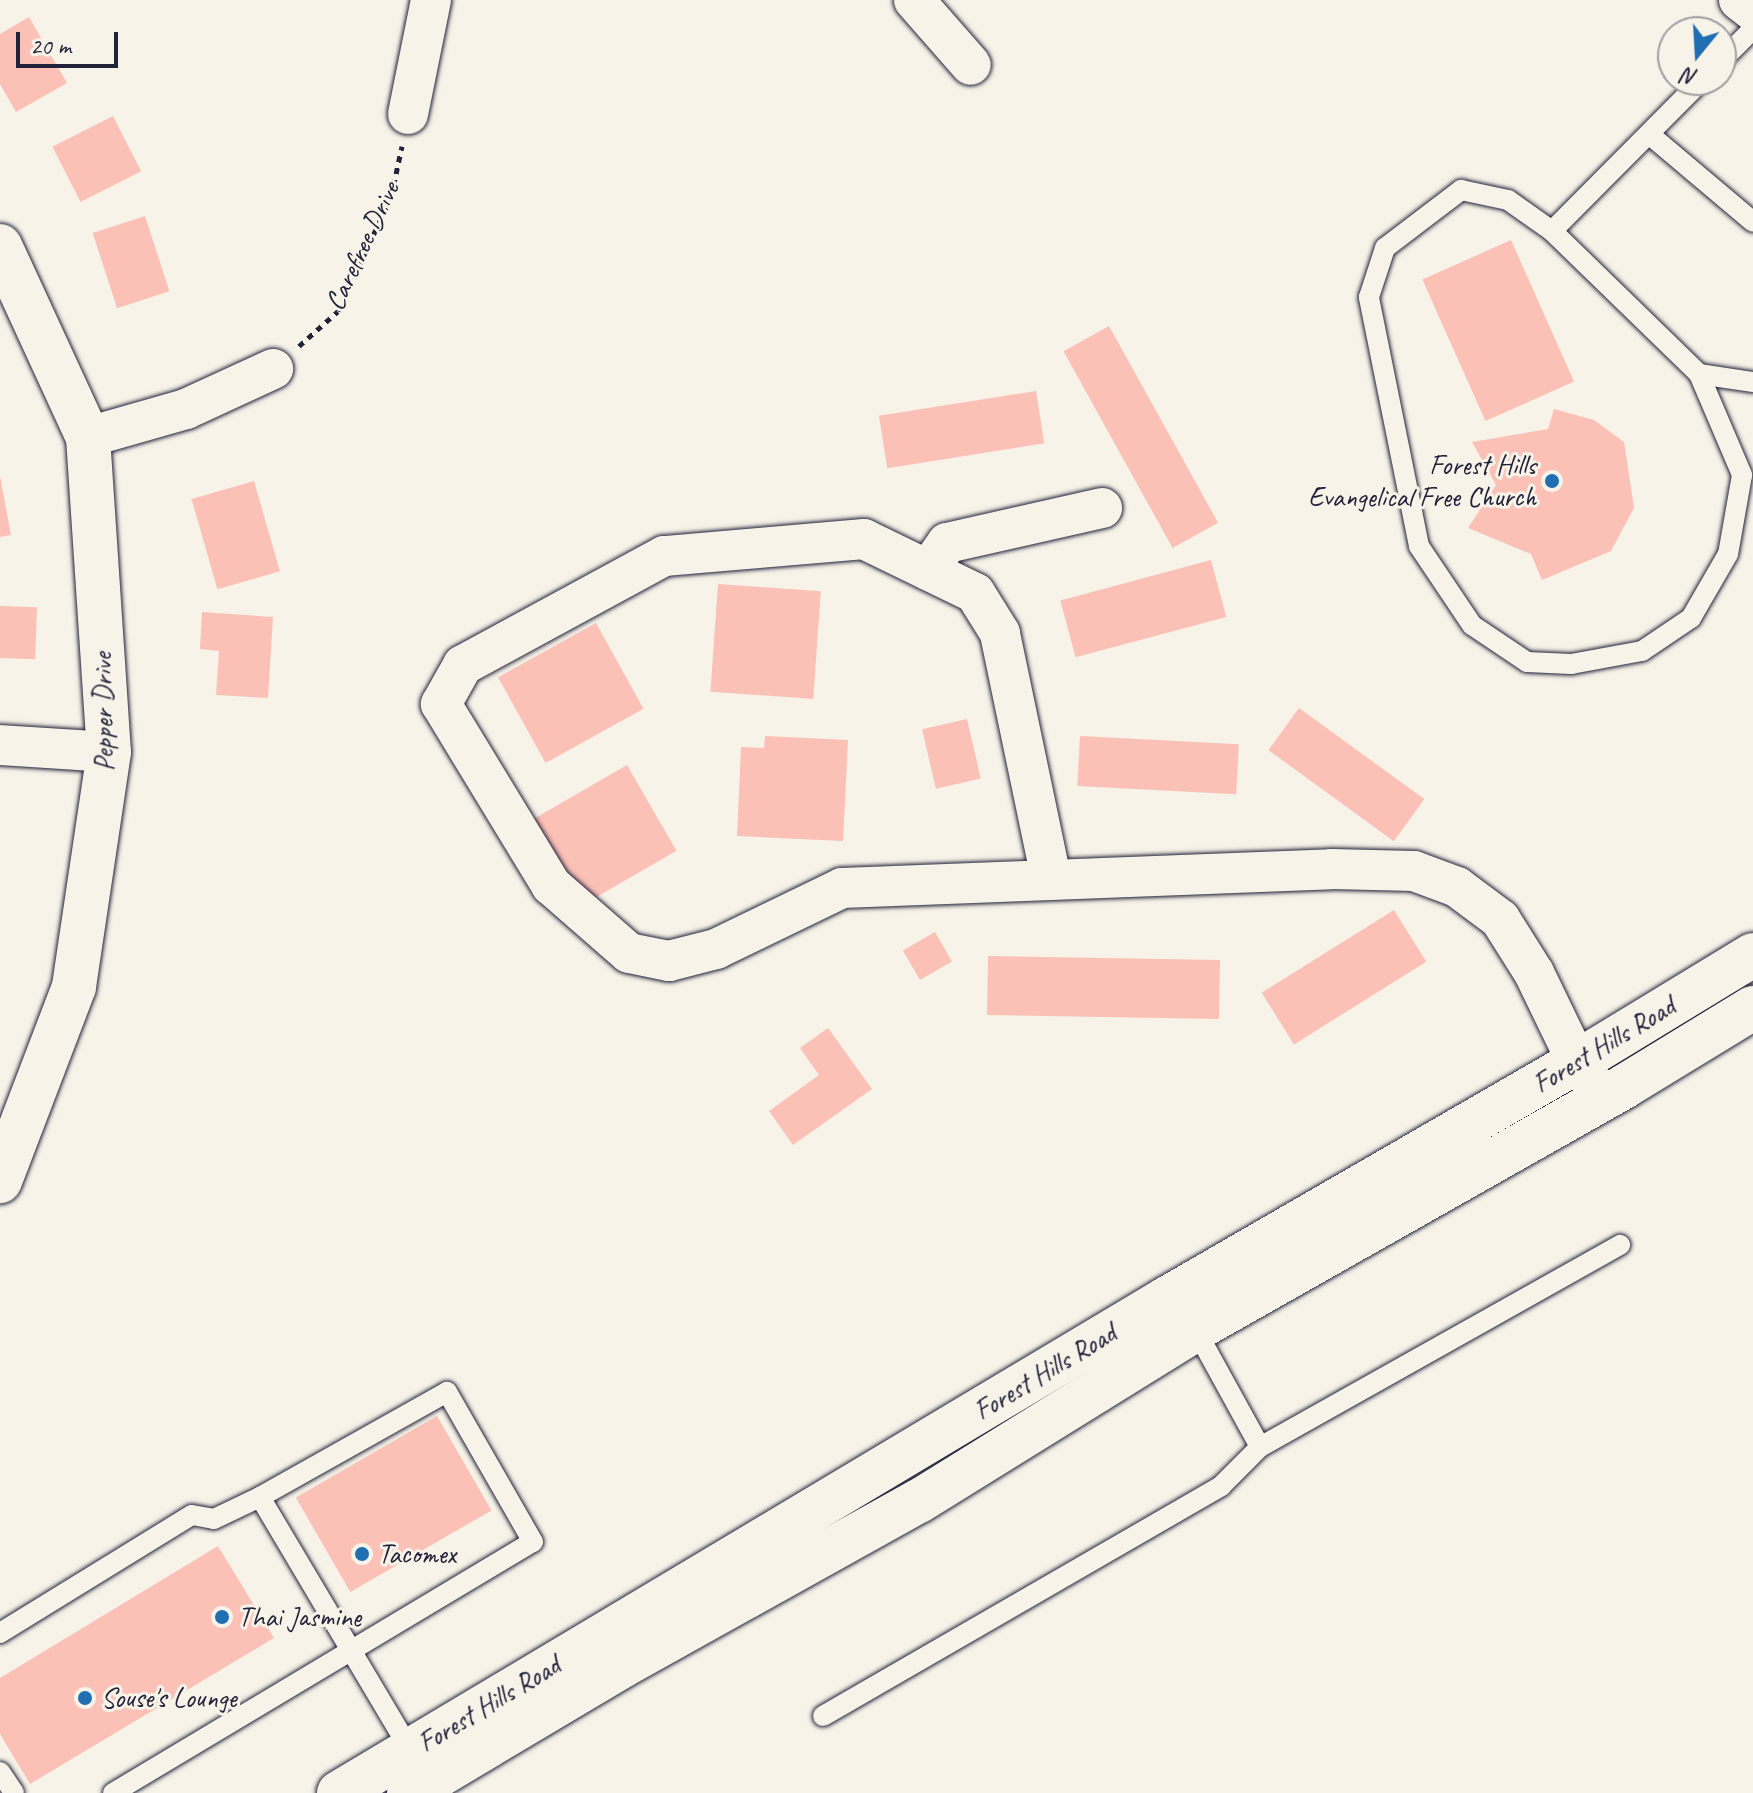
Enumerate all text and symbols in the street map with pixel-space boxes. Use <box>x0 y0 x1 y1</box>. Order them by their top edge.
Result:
scale bar <box>20 16 122 66</box>
north arrow <box>1657 16 1737 96</box>
text: 20 m <box>30 31 71 61</box>
text: N <box>1679 62 1701 92</box>
street label: Carefree Drive <box>318 176 406 316</box>
place label: Forest Hills Evangelical Free Church <box>1307 448 1536 514</box>
marker: Forest Hills Evangelical Free Church <box>1543 472 1561 490</box>
street label: Pepper Drive <box>85 652 121 772</box>
street label: Forest Hills Road <box>1526 989 1682 1101</box>
street label: Forest Hills Road <box>967 1316 1123 1428</box>
place label: Tacomex <box>378 1537 456 1571</box>
marker: Tacomex <box>353 1545 371 1563</box>
place label: Thai Jasmine <box>238 1600 363 1634</box>
marker: Thai Jasmine <box>213 1608 231 1626</box>
street label: Forest Hills Road <box>411 1648 567 1760</box>
place label: Souse's Lounge <box>101 1681 237 1715</box>
marker: Souse's Lounge <box>76 1689 94 1707</box>

